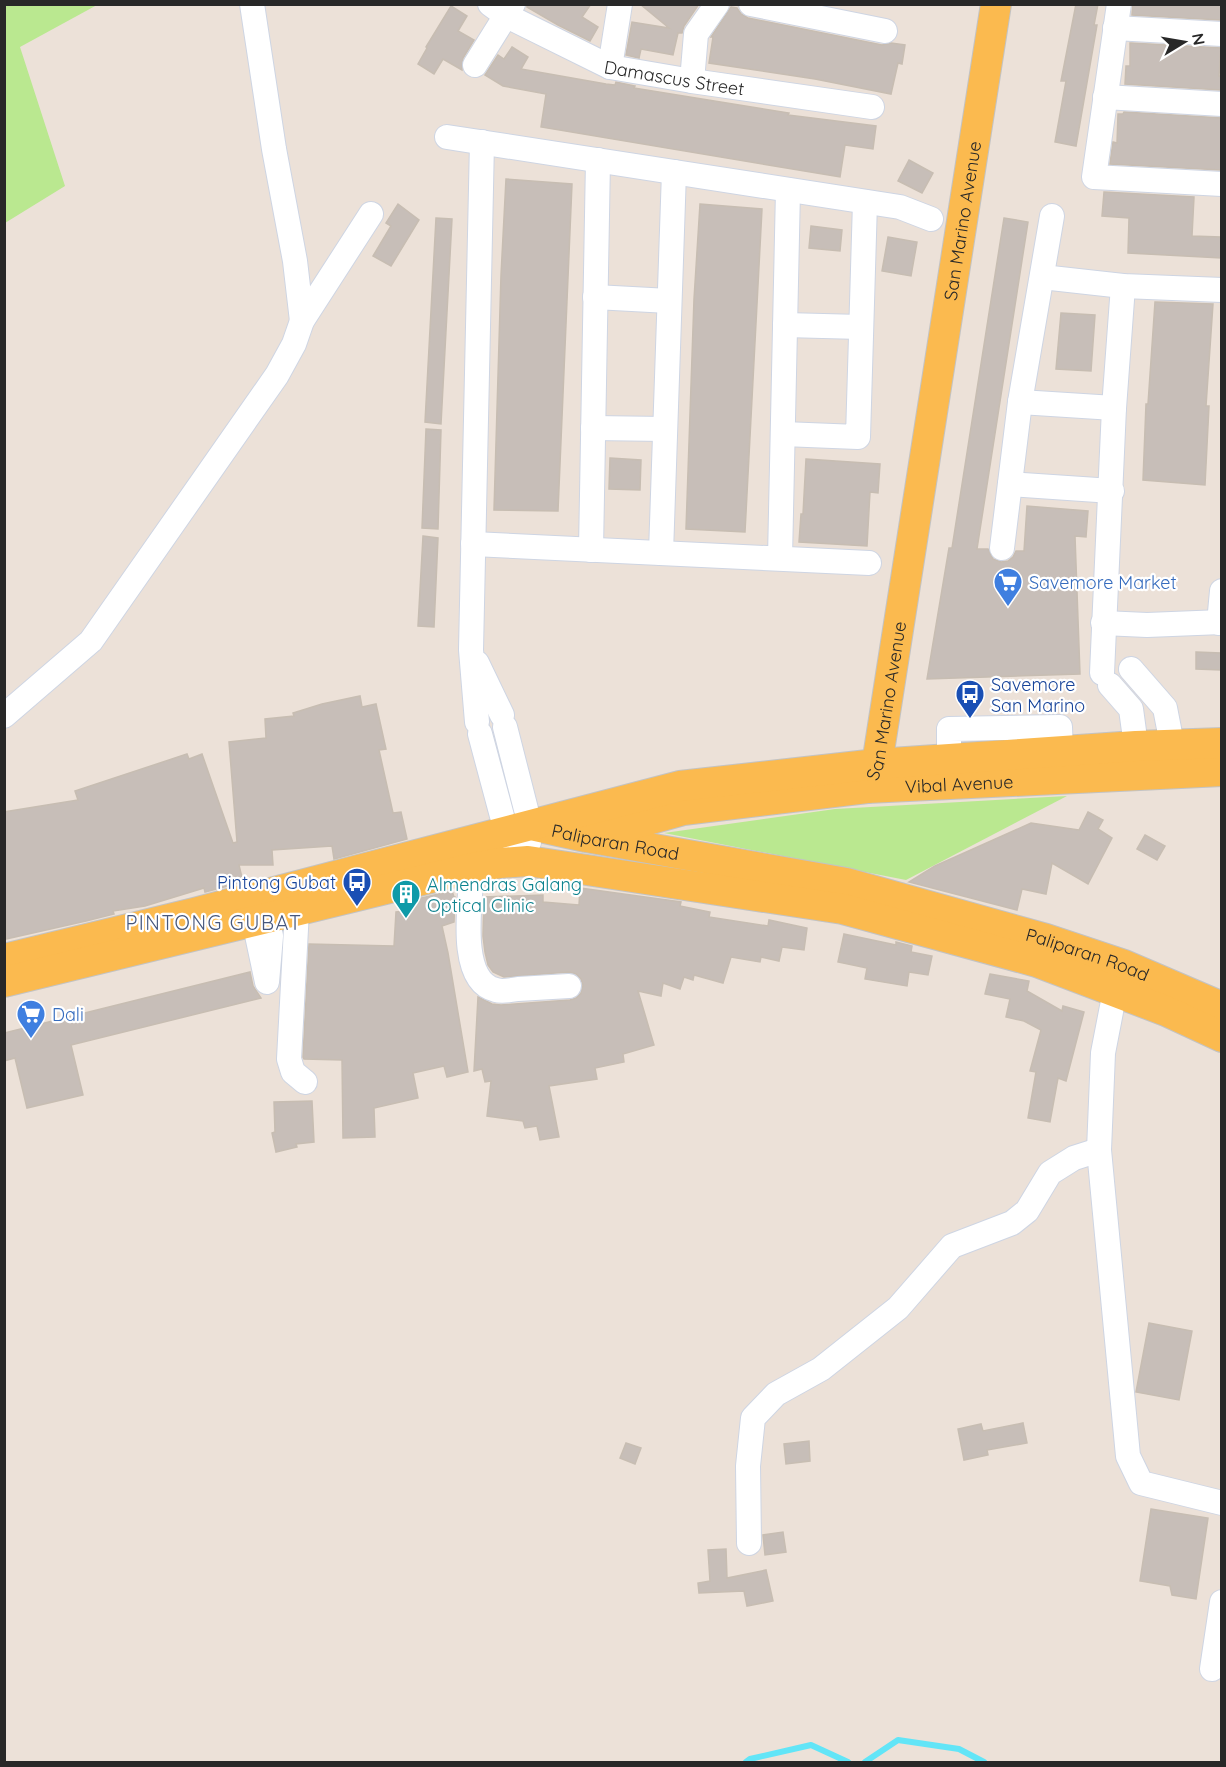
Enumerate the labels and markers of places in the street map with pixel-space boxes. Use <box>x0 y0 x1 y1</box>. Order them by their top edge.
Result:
supermarket icon: Savemore Market <box>992 566 1024 608</box>
place label: Savemore Market <box>1029 571 1177 594</box>
place label: Savemore San Marino <box>991 673 1085 717</box>
bus stop icon: Savemore San Marino <box>954 678 986 720</box>
bus stop icon: Pintong Gubat <box>341 866 373 908</box>
place label: Pintong Gubat <box>217 871 336 894</box>
place label: Almendras Galang Optical Clinic <box>427 873 582 917</box>
building icon: Almendras Galang Optical Clinic <box>390 878 422 920</box>
supermarket icon: Dali <box>15 998 47 1040</box>
place label: Dali <box>52 1003 84 1026</box>

